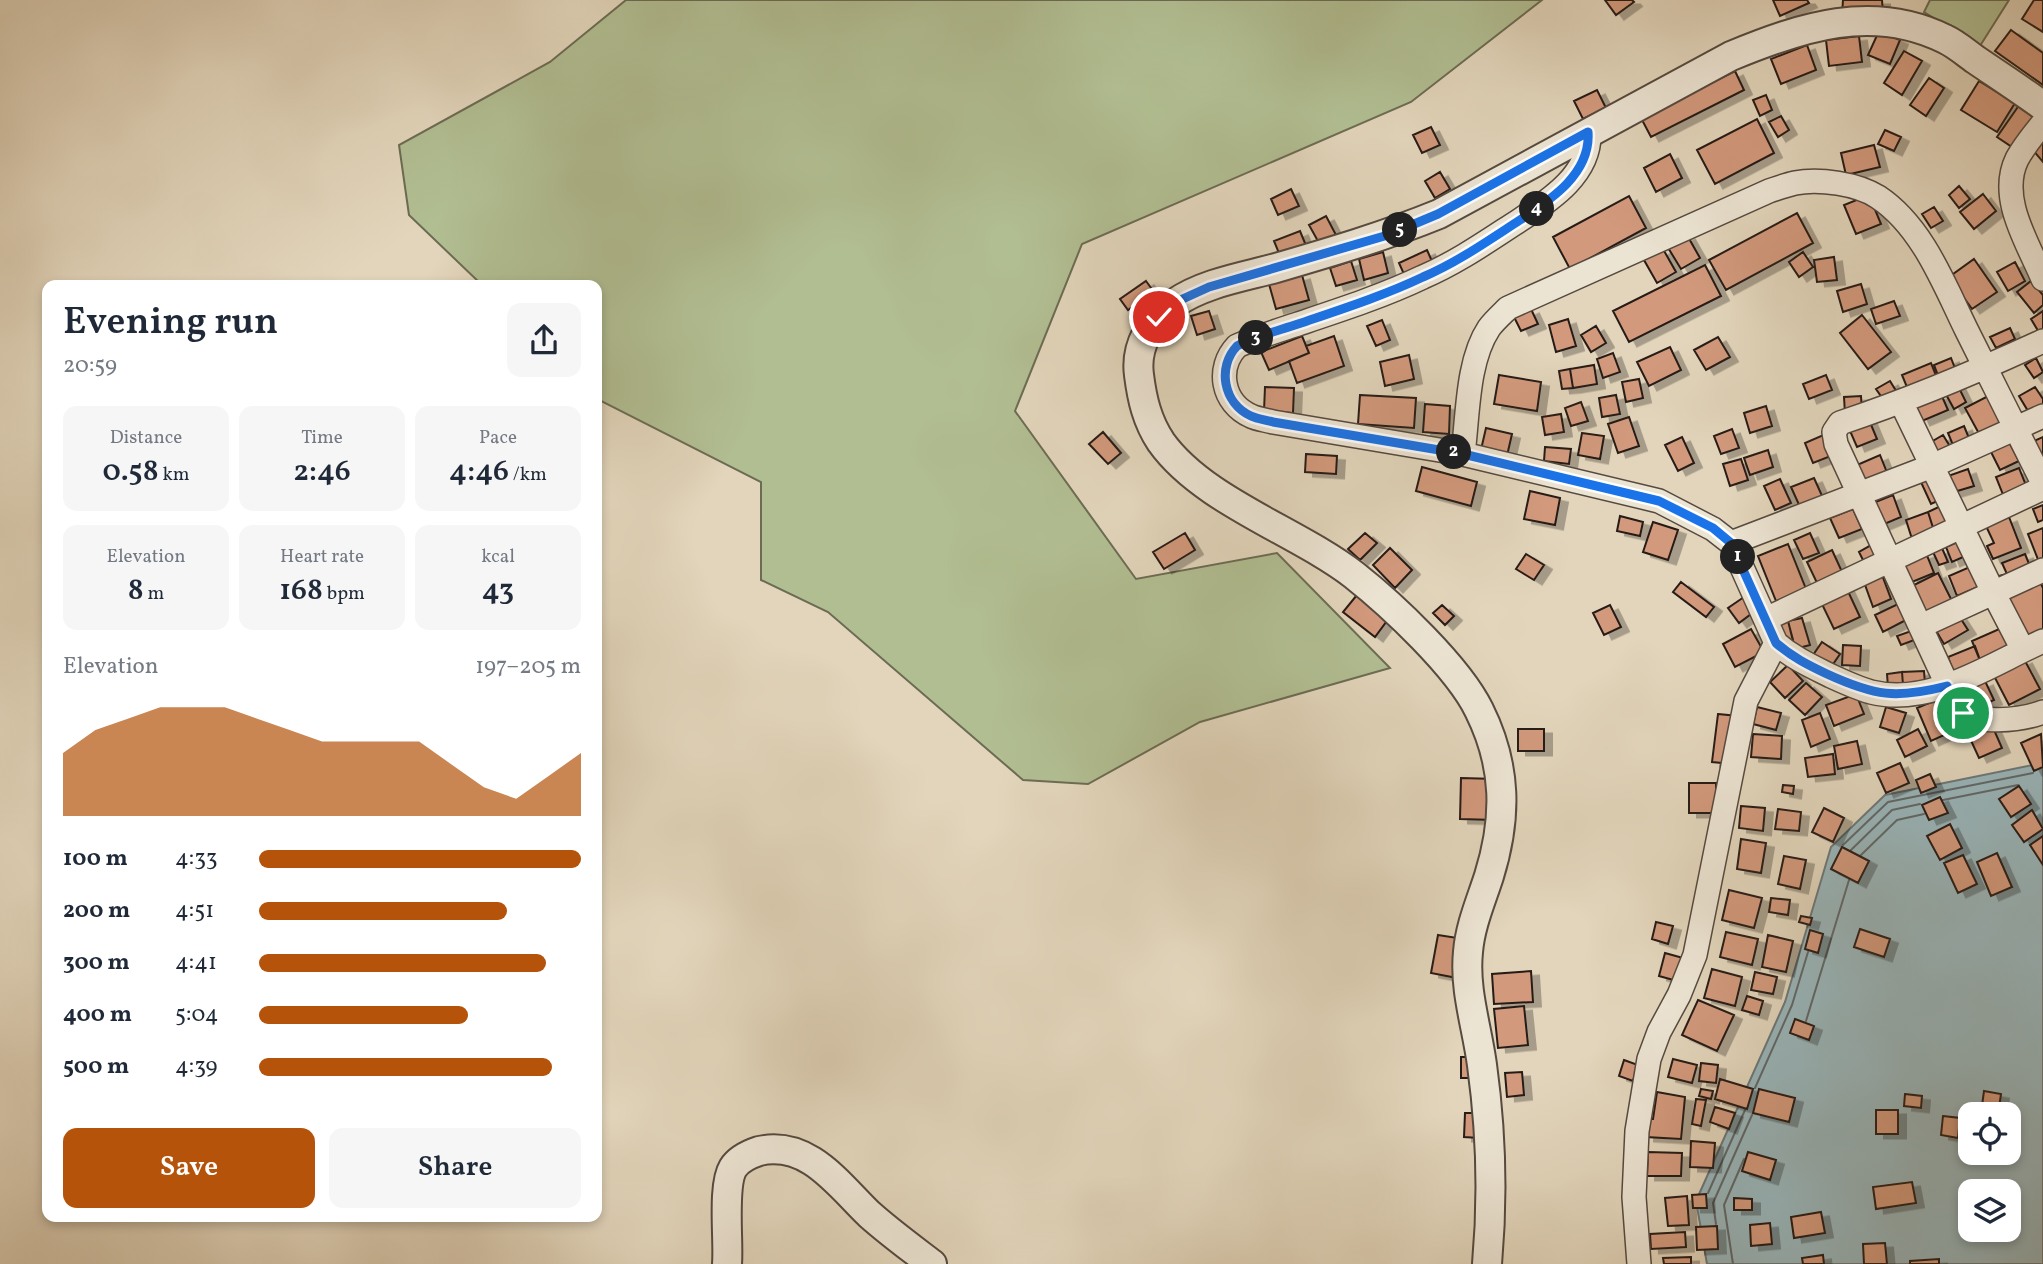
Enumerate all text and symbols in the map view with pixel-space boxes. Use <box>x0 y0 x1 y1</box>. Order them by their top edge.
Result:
pin: 4 <box>1520 192 1554 227</box>
text: 4 <box>1531 195 1542 221</box>
pin: 5 <box>1382 212 1418 247</box>
text: 5 <box>1395 216 1404 242</box>
pin <box>1129 287 1189 347</box>
text: Evening run <box>63 297 278 350</box>
icon: check <box>1140 298 1178 336</box>
button: share <box>507 303 581 377</box>
pin: 3 <box>1238 320 1274 356</box>
text: 3 <box>1251 324 1260 350</box>
text: 20:59 <box>63 350 117 382</box>
text: Distance <box>110 425 182 451</box>
text: Time <box>301 425 343 451</box>
text: Pace <box>479 425 517 451</box>
pin: 2 <box>1436 434 1472 470</box>
text: 2 <box>1449 438 1458 464</box>
text: 0.58 <box>102 451 159 493</box>
text: 2:46 <box>293 451 351 493</box>
text: 4:46 <box>449 451 509 493</box>
text: km <box>159 462 190 488</box>
text: /km <box>509 462 547 488</box>
pin: 1 <box>1720 540 1756 574</box>
text: 1 <box>1734 543 1741 569</box>
text: Elevation <box>107 544 185 570</box>
text: Heart rate <box>280 544 364 570</box>
text: kcal <box>481 544 515 570</box>
text: 8 <box>128 570 144 612</box>
text: 168 <box>279 570 323 612</box>
text: 43 <box>482 570 514 612</box>
text: m <box>144 581 164 607</box>
text: bpm <box>323 581 365 607</box>
text: Elevation <box>63 651 159 683</box>
text: 197–205 m <box>475 651 581 683</box>
pin <box>1933 683 1993 743</box>
icon: arrive <box>1944 694 1982 732</box>
text: 100 m <box>63 843 128 875</box>
text: 4:33 <box>175 843 218 875</box>
text: 200 m <box>63 895 130 927</box>
text: 4:51 <box>175 895 214 927</box>
text: 300 m <box>63 947 130 979</box>
text: 4:41 <box>175 947 217 979</box>
text: 400 m <box>63 999 132 1031</box>
text: 5:04 <box>175 999 218 1031</box>
text: 500 m <box>63 1051 129 1083</box>
text: 4:39 <box>175 1051 217 1083</box>
map controls <box>1958 1102 2021 1242</box>
button: locate <box>1958 1102 2021 1165</box>
button: Save <box>63 1128 315 1208</box>
button: Share <box>329 1128 581 1208</box>
button: layers <box>1958 1179 2021 1242</box>

